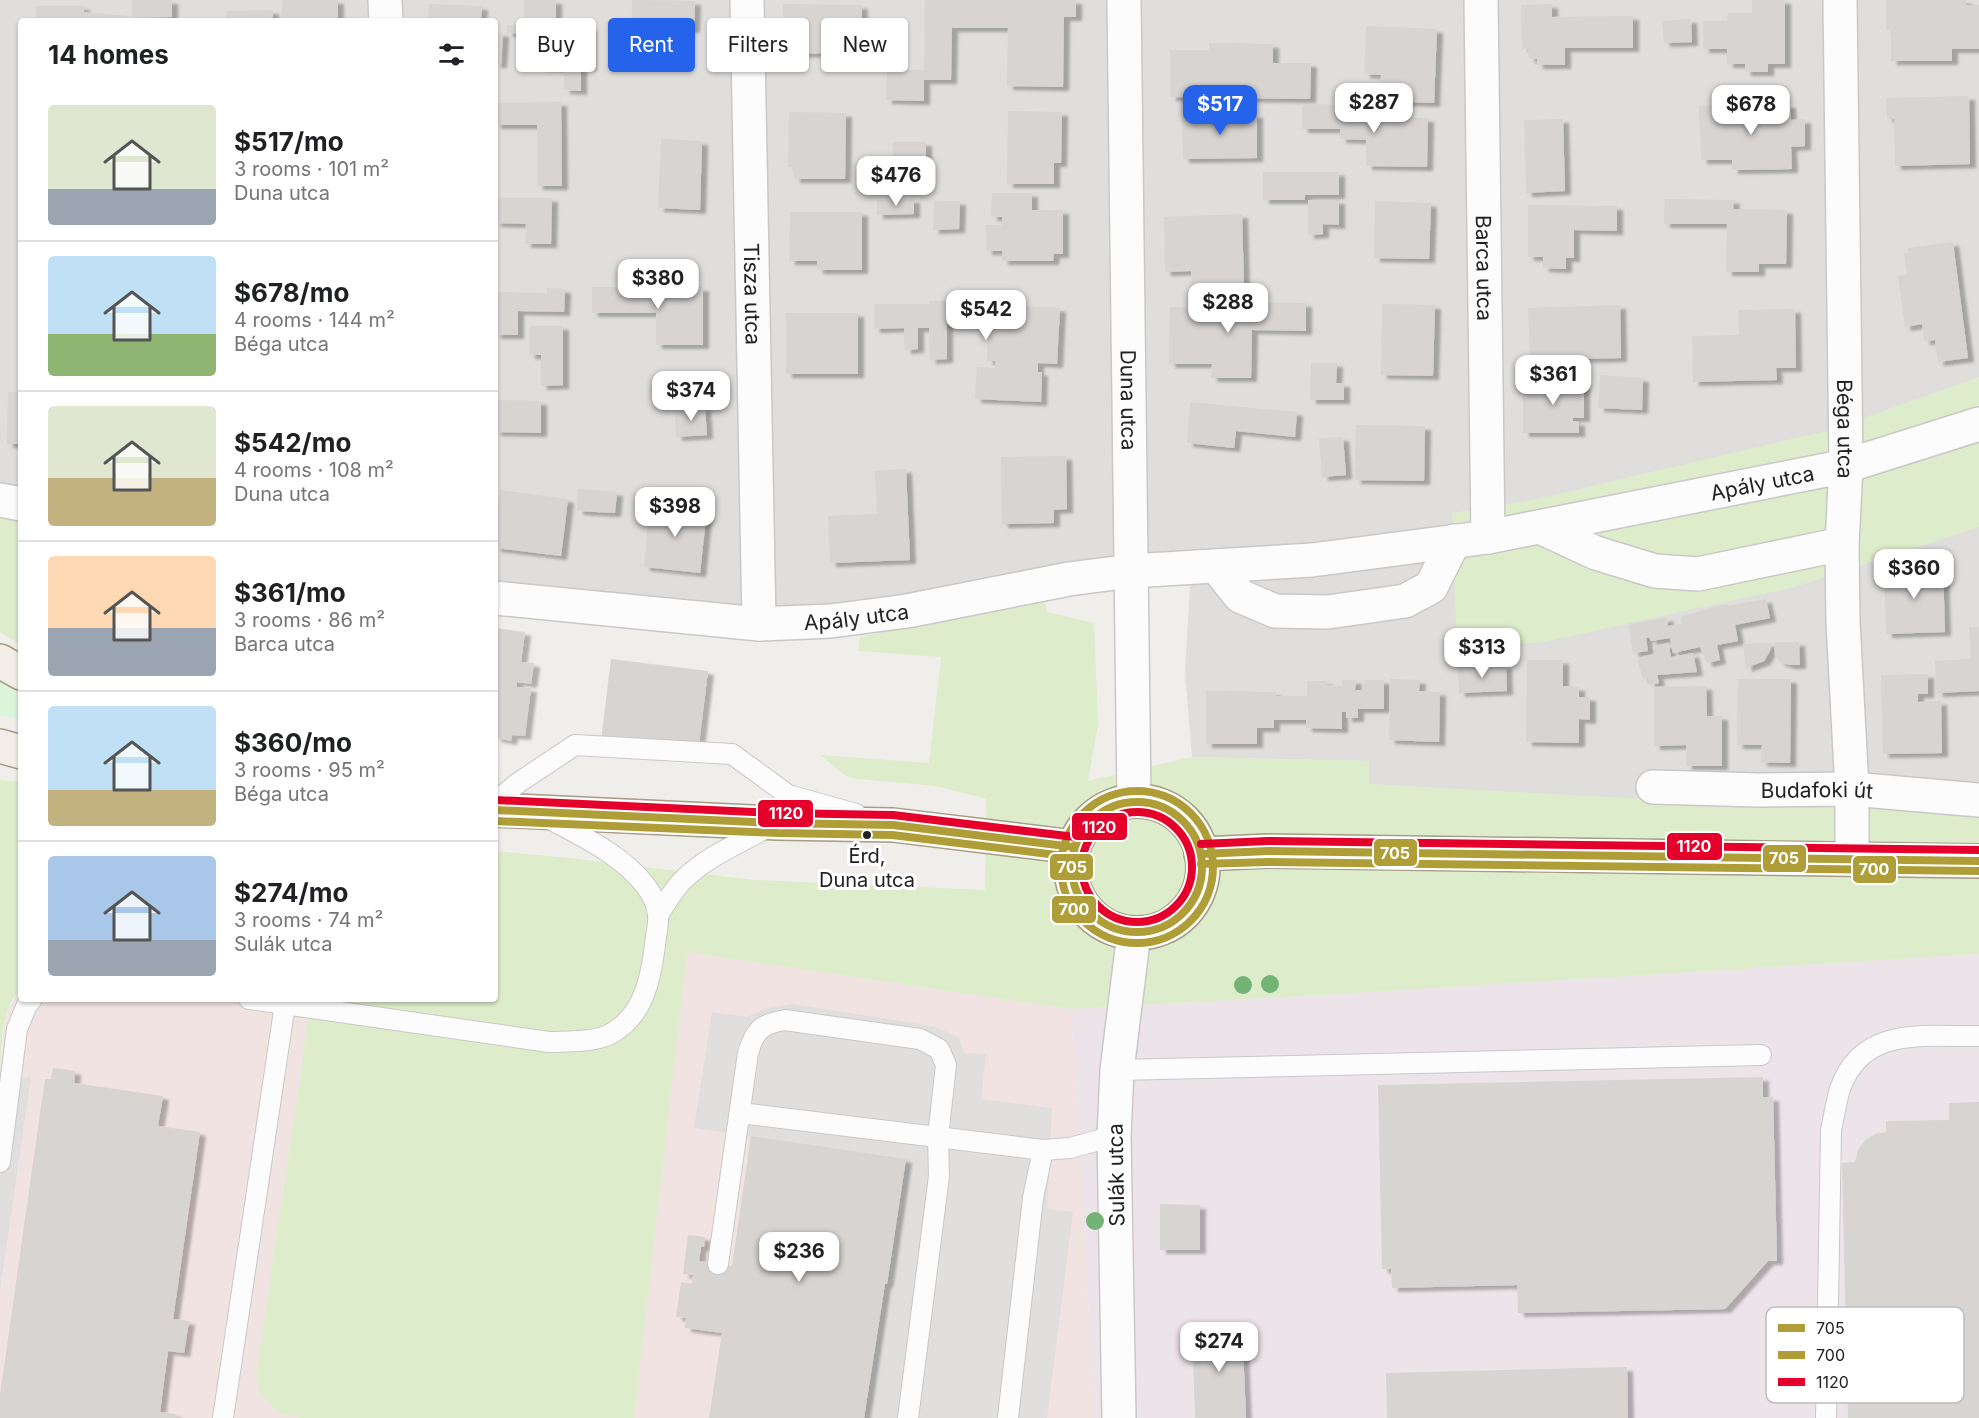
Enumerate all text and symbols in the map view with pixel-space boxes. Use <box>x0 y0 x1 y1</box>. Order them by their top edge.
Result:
chip: Buy <box>516 18 596 72</box>
chip: Rent <box>608 18 695 72</box>
chip: Filters <box>707 18 809 72</box>
chip: New <box>821 18 908 72</box>
icon: filters <box>435 38 468 71</box>
text: 14 homes <box>48 39 169 70</box>
pin: $287 <box>1338 83 1410 134</box>
pin: $517 <box>1184 85 1256 136</box>
pin: $678 <box>1715 85 1787 136</box>
text: $287 <box>1349 90 1399 114</box>
text: $517 <box>1197 92 1243 116</box>
text: $678 <box>1726 92 1776 116</box>
text: $517/mo <box>234 126 344 157</box>
icon: home <box>96 129 168 201</box>
pin: $476 <box>860 156 932 207</box>
text: 3 rooms · 101 m² <box>234 157 389 181</box>
text: $476 <box>871 163 921 187</box>
text: Duna utca <box>234 181 330 205</box>
street label: Barca utca <box>1471 215 1498 321</box>
street label: Tisza utca <box>739 243 766 345</box>
pin: $380 <box>622 259 694 310</box>
text: $380 <box>632 266 684 290</box>
text: $678/mo <box>234 277 349 308</box>
icon: home <box>96 280 168 352</box>
pin: $288 <box>1192 283 1264 334</box>
pin: $542 <box>950 290 1022 341</box>
text: $288 <box>1202 290 1254 314</box>
text: $542 <box>960 297 1012 321</box>
text: 4 rooms · 144 m² <box>234 308 395 332</box>
text: Béga utca <box>234 332 329 356</box>
street label: Duna utca <box>1116 349 1142 451</box>
pin: $361 <box>1517 355 1589 406</box>
text: $361 <box>1529 362 1577 386</box>
pin: $374 <box>655 371 727 422</box>
text: $374 <box>666 378 716 402</box>
street label: Béga utca <box>1832 379 1859 479</box>
text: $542/mo <box>234 427 351 458</box>
icon: home <box>96 430 168 502</box>
text: 4 rooms · 108 m² <box>234 458 394 482</box>
street label: Apály utca <box>1708 460 1816 505</box>
text: Duna utca <box>234 482 330 506</box>
pin: $398 <box>639 487 711 538</box>
text: $398 <box>649 494 701 518</box>
pin: $360 <box>1878 549 1950 600</box>
text: $360 <box>1888 556 1940 580</box>
text: $361/mo <box>234 577 346 608</box>
icon: home <box>96 580 168 652</box>
street label: Apály utca <box>803 598 910 635</box>
text: 3 rooms · 86 m² <box>234 608 385 632</box>
pin: $313 <box>1446 628 1518 679</box>
text: Barca utca <box>234 632 335 656</box>
text: $313 <box>1458 635 1506 659</box>
text: $360/mo <box>234 727 352 758</box>
icon: home <box>96 730 168 802</box>
text: 3 rooms · 95 m² <box>234 758 385 782</box>
street label: Budafoki út <box>1761 776 1874 803</box>
text: Béga utca <box>234 782 329 806</box>
line badge: 1120 <box>757 799 814 828</box>
text: 1120 <box>769 803 804 823</box>
line badge: 1120 <box>1071 812 1128 841</box>
text: 1120 <box>1082 817 1117 837</box>
marker: Érd, Duna utca <box>861 829 873 841</box>
line badge: 1120 <box>1666 832 1723 861</box>
text: 1120 <box>1677 836 1712 856</box>
line badge: 705 <box>1373 838 1418 867</box>
place label: Érd, Duna utca <box>819 843 915 892</box>
text: 705 <box>1380 843 1410 863</box>
line badge: 705 <box>1762 844 1807 873</box>
text: 705 <box>1769 848 1799 868</box>
line badge: 705 <box>1049 853 1094 881</box>
line badge: 700 <box>1852 855 1897 884</box>
text: 705 <box>1057 857 1087 877</box>
text: 700 <box>1859 859 1890 879</box>
text: $274/mo <box>234 877 348 908</box>
icon: home <box>96 880 168 952</box>
line badge: 700 <box>1051 895 1097 924</box>
text: 700 <box>1059 899 1090 919</box>
text: 3 rooms · 74 m² <box>234 908 383 932</box>
text: Sulák utca <box>234 932 332 956</box>
street label: Sulák utca <box>1103 1123 1129 1227</box>
pin: $236 <box>763 1232 835 1283</box>
text: $236 <box>773 1239 825 1263</box>
legend <box>1766 1307 1964 1403</box>
text: 705 <box>1816 1318 1845 1338</box>
pin: $274 <box>1183 1322 1255 1373</box>
text: $274 <box>1194 1329 1244 1353</box>
text: 700 <box>1816 1345 1845 1365</box>
text: 1120 <box>1816 1372 1849 1392</box>

